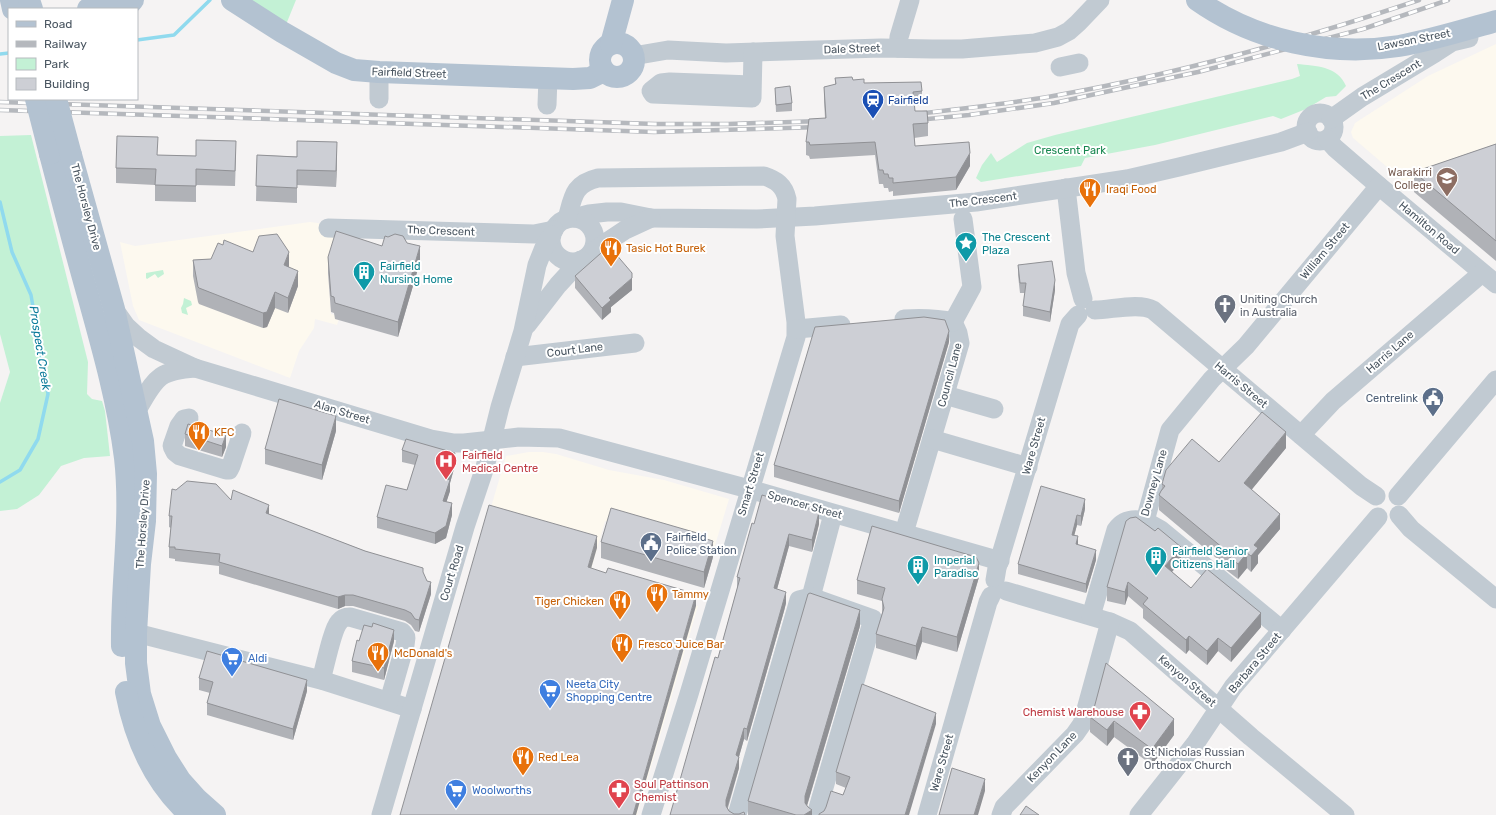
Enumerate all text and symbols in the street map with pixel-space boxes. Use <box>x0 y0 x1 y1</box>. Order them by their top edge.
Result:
legend <box>8 8 138 100</box>
text: Road <box>44 17 72 31</box>
street label: Lawson Street <box>1376 26 1452 53</box>
text: Railway <box>44 37 87 51</box>
street label: Dale Street <box>823 41 881 56</box>
text: Park <box>44 57 70 71</box>
street label: The Crescent <box>1359 57 1424 103</box>
street label: Fairfield Street <box>371 65 447 81</box>
text: Building <box>44 77 90 91</box>
station icon: Fairfield <box>860 87 886 120</box>
place label: Fairfield <box>888 94 928 107</box>
park label: Crescent Park <box>1034 144 1106 157</box>
street label: The Horsley Drive <box>68 162 104 252</box>
school or university icon: Warakirri College <box>1434 165 1460 198</box>
place label: Warakirri College <box>1388 166 1432 192</box>
restaurant icon: Iraqi Food <box>1077 176 1103 209</box>
place label: Iraqi Food <box>1106 183 1157 196</box>
street label: The Crescent <box>948 189 1018 211</box>
street label: Hamilton Road <box>1396 199 1462 257</box>
street label: William Street <box>1298 220 1353 282</box>
street label: The Crescent <box>407 223 476 239</box>
place icon: The Crescent Plaza <box>953 230 979 263</box>
place label: The Crescent Plaza <box>982 231 1051 257</box>
restaurant icon: Tasic Hot Burek <box>598 235 624 268</box>
place label: Tasic Hot Burek <box>626 242 706 255</box>
building icon: Fairfield Nursing Home <box>351 259 377 292</box>
place label: Fairfield Nursing Home <box>380 260 453 286</box>
church icon: Uniting Church in Australia <box>1212 292 1238 325</box>
place label: Uniting Church in Australia <box>1240 293 1317 319</box>
water label: Prospect Creek <box>26 305 54 392</box>
street label: Harris Lane <box>1364 328 1416 376</box>
street label: Court Lane <box>546 340 604 360</box>
street label: Council Lane <box>935 341 965 409</box>
street label: Harris Street <box>1212 359 1271 411</box>
public building icon: Centrelink <box>1420 385 1446 418</box>
place label: Centrelink <box>1366 392 1418 405</box>
street label: Alan Street <box>313 397 372 427</box>
street label: Ware Street <box>1020 415 1049 476</box>
restaurant icon: KFC <box>186 419 212 452</box>
place label: KFC <box>214 426 234 439</box>
hospital icon: Fairfield Medical Centre <box>433 448 459 481</box>
street label: Downey Lane <box>1138 448 1170 518</box>
place label: Fairfield Medical Centre <box>462 449 538 475</box>
street label: Smart Street <box>735 450 767 517</box>
street label: The Horsley Drive <box>133 479 153 569</box>
street label: Spencer Street <box>766 488 844 522</box>
public building icon: Fairfield Police Station <box>638 530 664 563</box>
place label: Fairfield Police Station <box>666 531 737 557</box>
street label: Court Road <box>437 544 467 602</box>
building icon: Fairfield Senior Citizens Hall <box>1143 544 1169 577</box>
place label: Fairfield Senior Citizens Hall <box>1172 545 1249 571</box>
building icon: Imperial Paradiso <box>905 553 931 586</box>
place label: Imperial Paradiso <box>934 554 978 580</box>
restaurant icon: Tammy <box>644 581 670 614</box>
restaurant icon: Tiger Chicken <box>607 588 633 621</box>
place label: Tammy <box>672 588 709 601</box>
place label: Tiger Chicken <box>535 595 604 608</box>
street label: Barbara Street <box>1226 630 1284 696</box>
restaurant icon: Fresco Juice Bar <box>609 631 635 664</box>
place label: Fresco Juice Bar <box>638 638 725 651</box>
restaurant icon: McDonald's <box>365 640 391 673</box>
supermarket icon: Aldi <box>219 645 245 678</box>
place label: McDonald's <box>394 647 453 660</box>
place label: Aldi <box>248 652 267 665</box>
street label: Kenyon Street <box>1155 652 1219 710</box>
supermarket icon: Neeta City Shopping Centre <box>537 677 563 710</box>
place label: Neeta City Shopping Centre <box>566 678 652 704</box>
pharmacy icon: Chemist Warehouse <box>1127 699 1153 732</box>
place label: Chemist Warehouse <box>1023 706 1124 719</box>
street label: Kenyon Lane <box>1025 729 1079 785</box>
street label: Ware Street <box>928 732 957 793</box>
restaurant icon: Red Lea <box>510 744 536 777</box>
church icon: St Nicholas Russian Orthodox Church <box>1115 745 1141 778</box>
place label: St Nicholas Russian Orthodox Church <box>1144 746 1245 772</box>
place label: Red Lea <box>538 751 579 764</box>
supermarket icon: Woolworths <box>443 777 469 810</box>
pharmacy icon: Soul Pattinson Chemist <box>606 777 632 810</box>
place label: Soul Pattinson Chemist <box>634 778 709 804</box>
place label: Woolworths <box>472 784 532 797</box>

